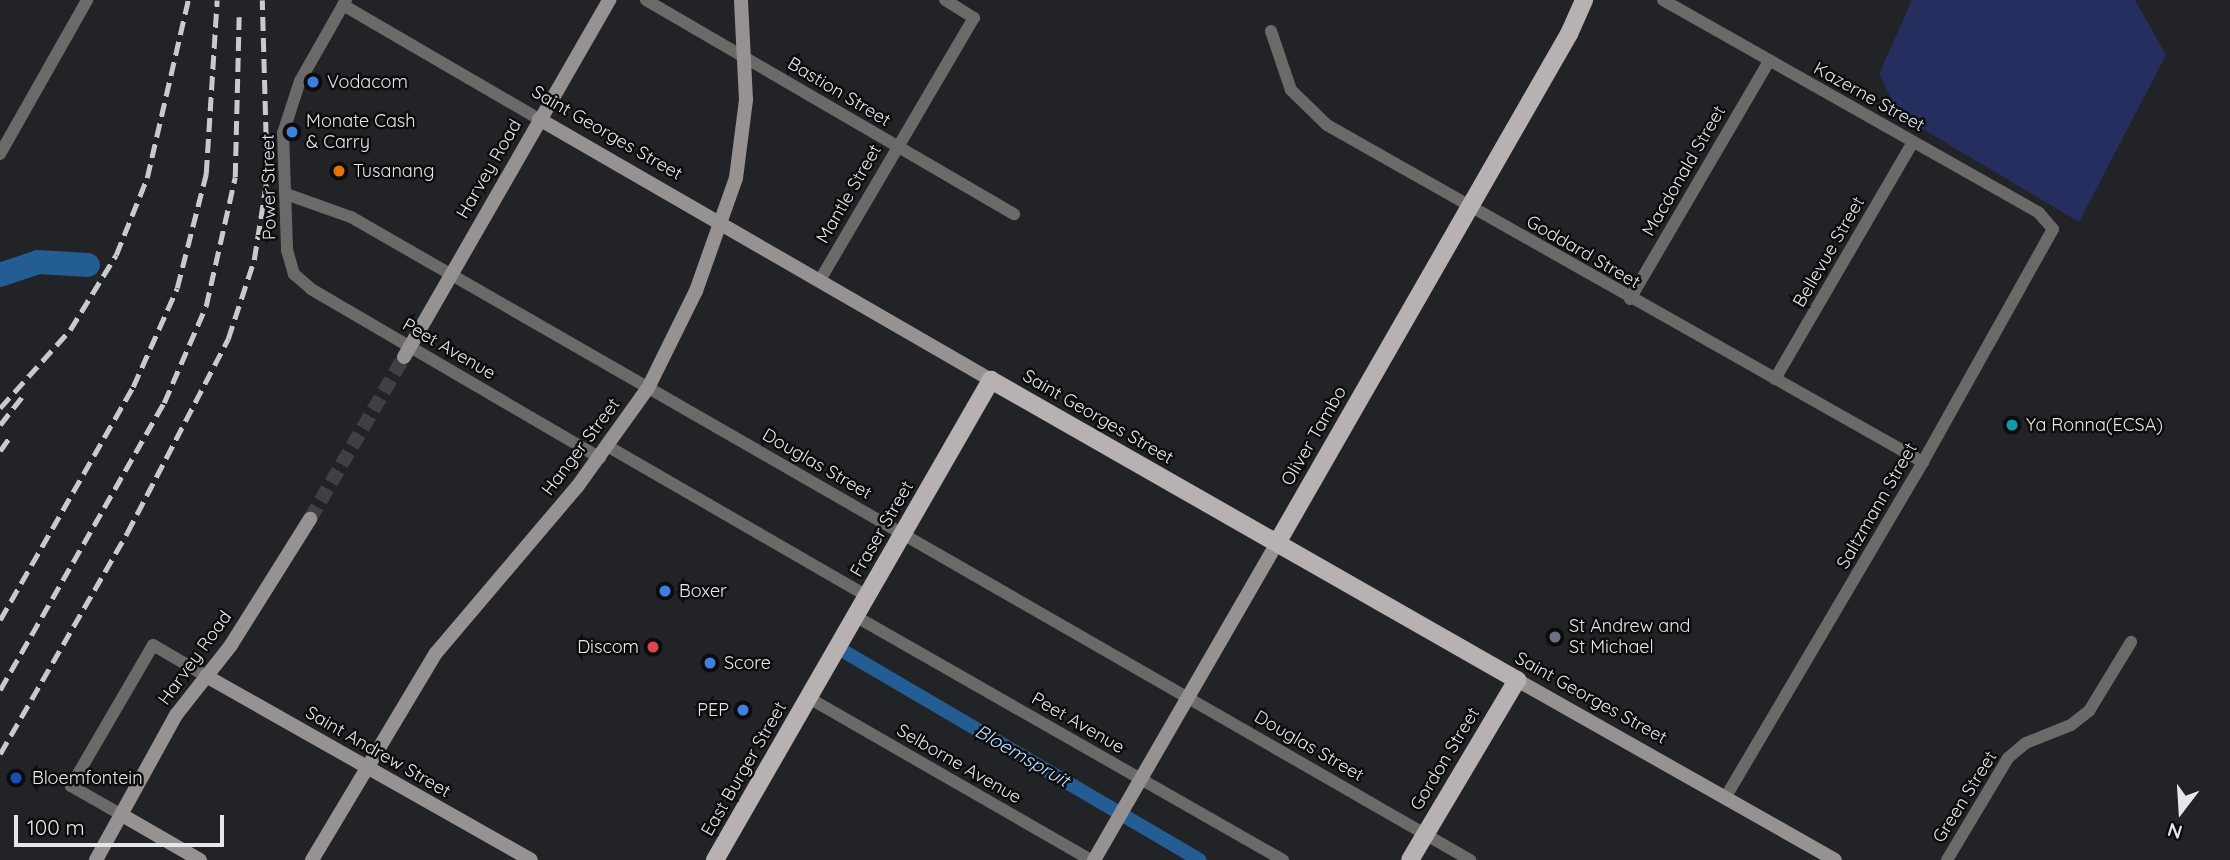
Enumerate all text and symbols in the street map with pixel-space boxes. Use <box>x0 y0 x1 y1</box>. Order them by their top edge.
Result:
street label: Bastion Street <box>784 53 894 131</box>
street label: Kazerne Street <box>1810 58 1928 136</box>
place label: Vodacom <box>327 71 408 93</box>
marker: Vodacom <box>305 74 321 90</box>
street label: Saint Georges Street <box>528 81 686 185</box>
street label: Macdonald Street <box>1638 102 1730 240</box>
place label: Monate Cash & Carry <box>306 111 415 154</box>
street label: Harvey Road <box>452 116 526 222</box>
marker: Monate Cash & Carry <box>284 124 300 140</box>
street label: Power Street <box>257 134 281 240</box>
street label: Mantle Street <box>812 141 886 247</box>
place label: Tusanang <box>353 160 434 182</box>
marker: Tusanang <box>331 163 347 179</box>
street label: Bellevue Street <box>1789 193 1869 311</box>
street label: Goddard Street <box>1522 211 1644 293</box>
street label: Peet Avenue <box>399 314 499 384</box>
street label: Saint Georges Street <box>1019 365 1177 469</box>
street label: Oliver Tambo <box>1277 382 1351 490</box>
street label: Hanger Street <box>537 394 625 500</box>
place label: Ya Ronna(ECSA) <box>2026 414 2163 436</box>
marker: Ya Ronna(ECSA) <box>2004 417 2020 433</box>
street label: Douglas Street <box>758 424 876 504</box>
street label: Saltzmann Street <box>1832 439 1922 573</box>
street label: Fraser Street <box>846 477 918 581</box>
place label: Boxer <box>679 580 727 602</box>
marker: Boxer <box>657 583 673 599</box>
street label: Harvey Road <box>154 607 236 709</box>
place label: St Andrew and St Michael <box>1569 616 1690 658</box>
marker: St Andrew and St Michael <box>1547 629 1563 645</box>
place label: Discom <box>577 636 639 658</box>
marker: Discom <box>645 639 661 655</box>
street label: Saint Georges Street <box>1511 647 1671 749</box>
place label: Score <box>724 652 771 674</box>
marker: Score <box>702 655 718 671</box>
street label: Peet Avenue <box>1028 688 1128 758</box>
street label: East Burger Street <box>697 698 791 840</box>
place label: PEP <box>697 699 729 721</box>
street label: Saint Andrew Street <box>302 702 454 802</box>
marker: PEP <box>735 702 751 718</box>
street label: Gordon Street <box>1406 704 1484 814</box>
street label: Douglas Street <box>1250 706 1368 786</box>
street label: Selborne Avenue <box>893 720 1025 808</box>
water label: Bloemspruit <box>971 720 1073 792</box>
street label: Green Street <box>1928 747 2002 847</box>
place label: Bloemfontein <box>32 767 143 789</box>
marker: Bloemfontein <box>6 768 26 788</box>
north arrow <box>2146 776 2216 846</box>
scale bar <box>18 800 228 844</box>
text: 100 m <box>27 814 85 840</box>
text: N <box>2165 818 2185 845</box>

